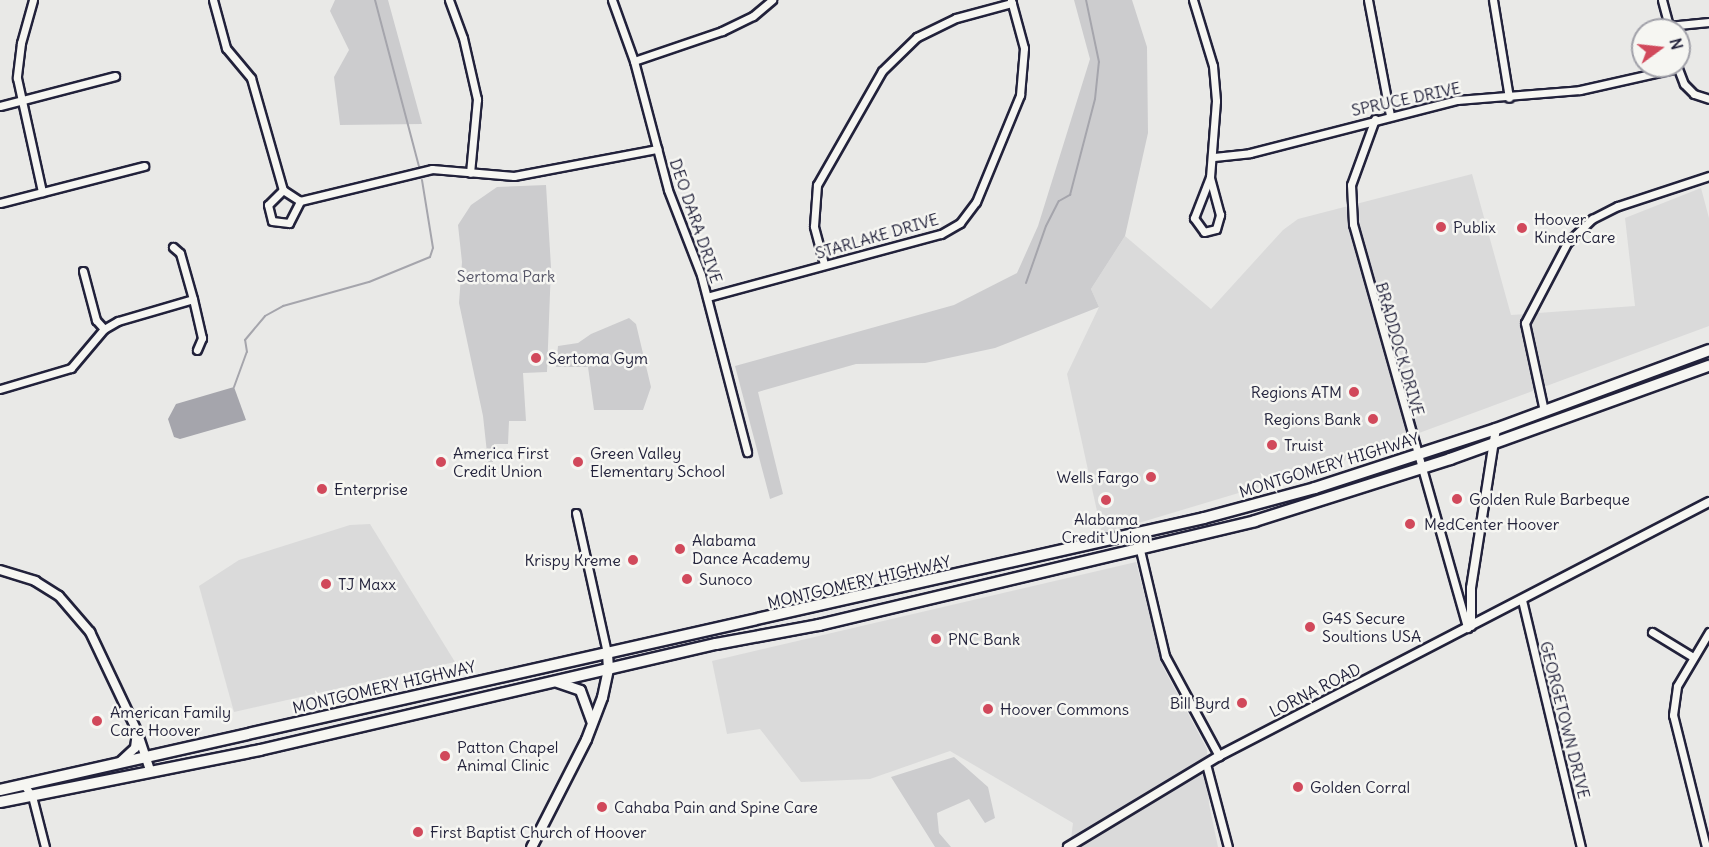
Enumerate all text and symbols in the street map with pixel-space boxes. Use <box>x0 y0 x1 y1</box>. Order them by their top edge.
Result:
north arrow <box>1631 18 1691 78</box>
text: N <box>1665 36 1688 52</box>
street label: SPRUCE DRIVE <box>1350 78 1462 120</box>
street label: DEO DARA DRIVE <box>666 156 726 286</box>
street label: STARLAKE DRIVE <box>813 209 941 263</box>
place label: Hoover KinderCare <box>1534 209 1615 247</box>
place label: Publix <box>1453 217 1496 237</box>
marker: Publix <box>1434 220 1448 234</box>
marker: Hoover KinderCare <box>1515 221 1529 235</box>
park label: Sertoma Park <box>457 266 555 286</box>
street label: BRADDOCK DRIVE <box>1372 280 1428 418</box>
place label: Sertoma Gym <box>548 348 648 368</box>
marker: Sertoma Gym <box>529 351 543 365</box>
place label: Regions ATM <box>1251 382 1342 402</box>
marker: Regions ATM <box>1347 385 1361 399</box>
place label: Regions Bank <box>1264 409 1361 429</box>
marker: Regions Bank <box>1366 412 1380 426</box>
street label: MONTGOMERY HIGHWAY <box>1237 428 1421 502</box>
place label: Truist <box>1284 435 1323 455</box>
marker: Truist <box>1265 438 1279 452</box>
place label: America First Credit Union <box>453 443 549 481</box>
place label: Green Valley Elementary School <box>590 443 725 481</box>
marker: America First Credit Union <box>434 455 448 469</box>
marker: Green Valley Elementary School <box>571 455 585 469</box>
place label: Wells Fargo <box>1056 467 1139 487</box>
marker: Wells Fargo <box>1144 470 1158 484</box>
place label: Enterprise <box>334 479 408 499</box>
marker: Enterprise <box>315 482 329 496</box>
place label: Golden Rule Barbeque <box>1469 489 1630 509</box>
marker: Golden Rule Barbeque <box>1450 492 1464 506</box>
marker: Alabama Credit Union <box>1099 493 1113 507</box>
place label: Alabama Credit Union <box>1061 509 1151 547</box>
place label: MedCenter Hoover <box>1424 514 1559 534</box>
marker: MedCenter Hoover <box>1401 515 1419 533</box>
place label: Alabama Dance Academy <box>692 530 810 568</box>
marker: Alabama Dance Academy <box>673 542 687 556</box>
place label: Krispy Kreme <box>524 550 621 570</box>
street label: MONTGOMERY HIGHWAY <box>766 552 952 612</box>
marker: Krispy Kreme <box>626 553 640 567</box>
place label: Sunoco <box>699 569 752 589</box>
marker: Sunoco <box>680 572 694 586</box>
place label: TJ Maxx <box>338 574 396 594</box>
marker: TJ Maxx <box>319 577 333 591</box>
place label: G4S Secure Soultions USA <box>1322 608 1421 646</box>
marker: G4S Secure Soultions USA <box>1303 620 1317 634</box>
place label: PNC Bank <box>948 629 1020 649</box>
marker: PNC Bank <box>929 632 943 646</box>
street label: GEORGETOWN DRIVE <box>1536 639 1594 801</box>
street label: MONTGOMERY HIGHWAY <box>291 657 477 717</box>
street label: LORNA ROAD <box>1266 659 1364 721</box>
place label: Bill Byrd <box>1170 693 1230 713</box>
marker: Bill Byrd <box>1235 696 1249 710</box>
place label: Hoover Commons <box>1000 699 1129 719</box>
place label: American Family Care Hoover <box>110 702 231 740</box>
marker: Hoover Commons <box>981 702 995 716</box>
marker: American Family Care Hoover <box>88 712 106 730</box>
place label: Patton Chapel Animal Clinic <box>457 737 558 775</box>
marker: Patton Chapel Animal Clinic <box>438 749 452 763</box>
place label: Golden Corral <box>1310 777 1410 797</box>
marker: Golden Corral <box>1291 780 1305 794</box>
place label: Cahaba Pain and Spine Care <box>614 797 818 817</box>
marker: Cahaba Pain and Spine Care <box>595 800 609 814</box>
place label: First Baptist Church of Hoover <box>430 822 647 842</box>
marker: First Baptist Church of Hoover <box>411 825 425 839</box>

